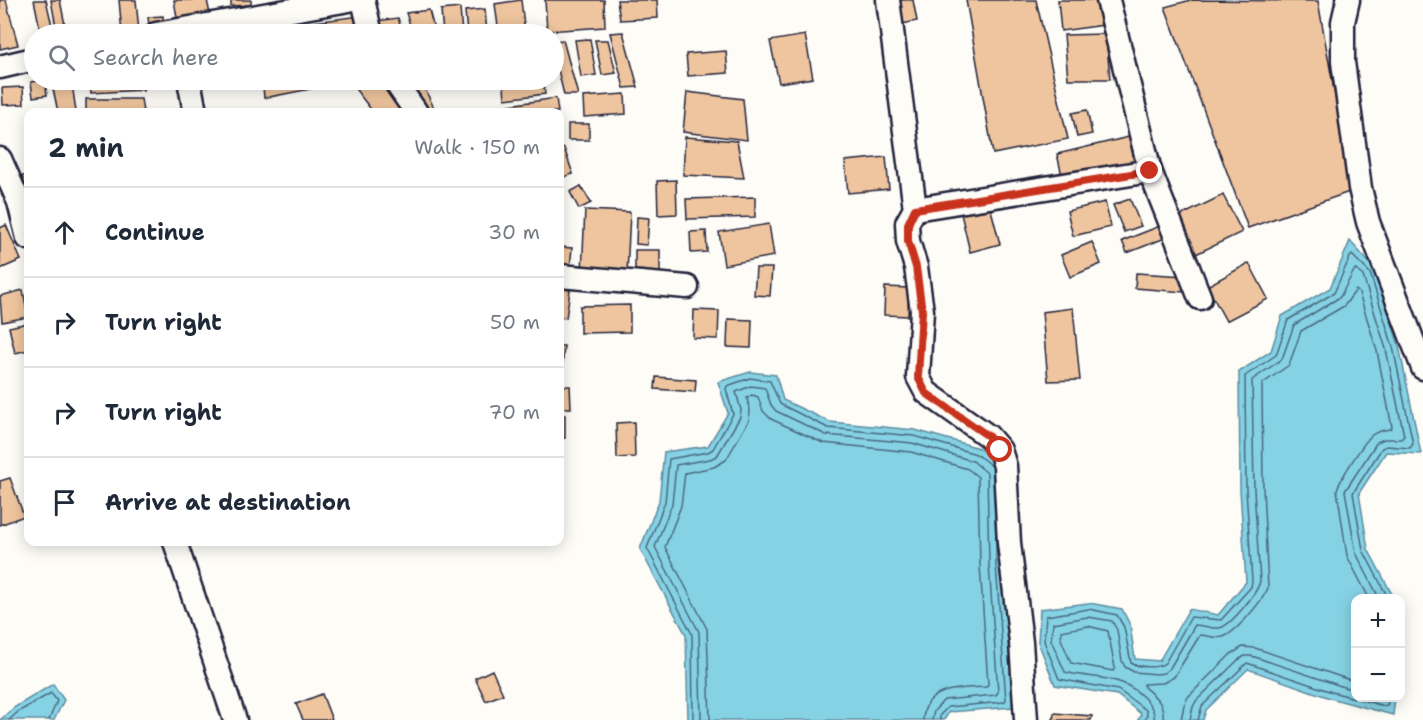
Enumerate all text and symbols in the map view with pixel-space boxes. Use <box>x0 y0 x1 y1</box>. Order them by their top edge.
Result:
search box <box>24 24 564 90</box>
icon: search <box>45 41 78 74</box>
text: Search here <box>93 43 219 72</box>
text: 2 min <box>48 130 124 165</box>
text: Walk · 150 m <box>414 134 540 160</box>
route end <box>1136 157 1162 183</box>
icon: ahead <box>48 216 81 249</box>
text: Continue <box>105 218 205 247</box>
text: 30 m <box>488 219 540 245</box>
icon: right <box>48 306 81 339</box>
text: Turn right <box>105 308 222 337</box>
text: 50 m <box>490 309 540 335</box>
icon: right <box>48 396 81 429</box>
text: Turn right <box>105 398 222 427</box>
text: 70 m <box>488 399 540 425</box>
route start <box>986 436 1012 462</box>
icon: arrive <box>48 486 81 519</box>
text: Arrive at destination <box>105 488 351 517</box>
map controls <box>1351 594 1405 702</box>
button: + <box>1351 594 1405 648</box>
button: − <box>1351 648 1405 702</box>

